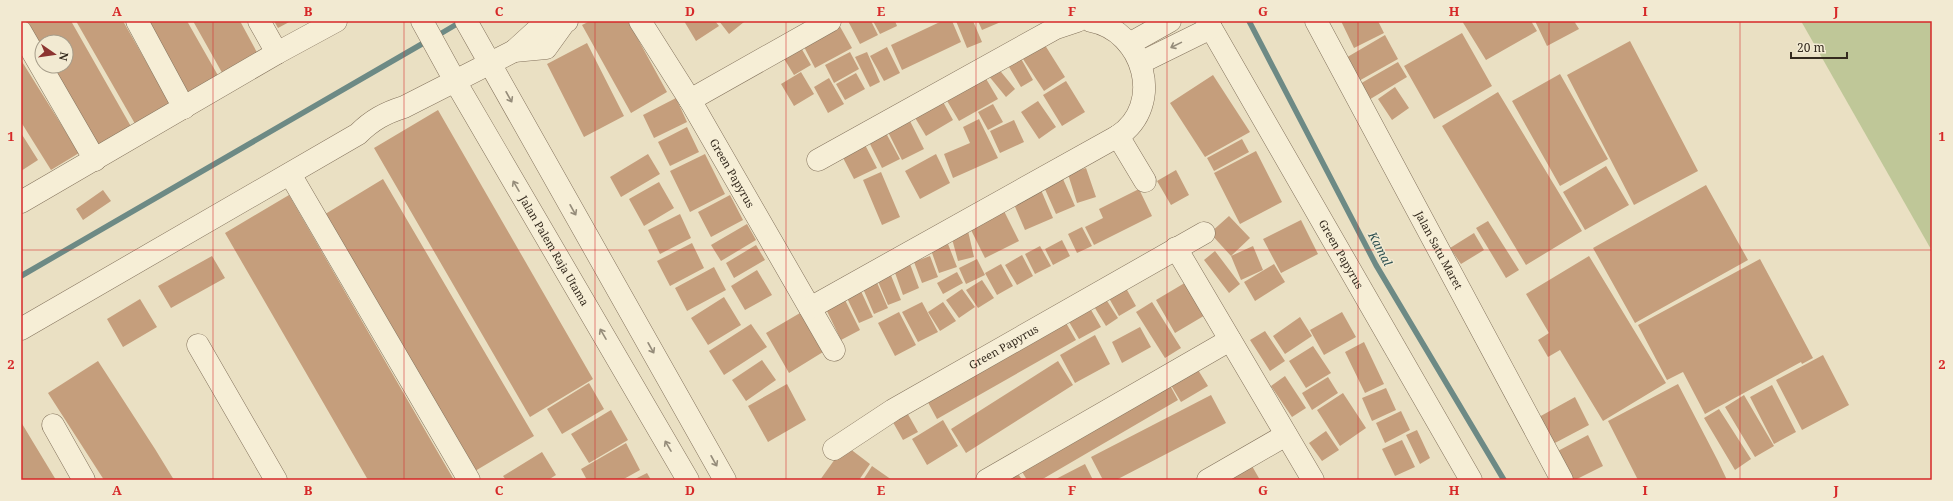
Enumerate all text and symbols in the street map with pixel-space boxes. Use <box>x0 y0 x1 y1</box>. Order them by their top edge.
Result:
text: A <box>112 2 122 20</box>
text: B <box>304 2 313 20</box>
text: C <box>495 2 504 20</box>
text: D <box>685 2 695 20</box>
text: E <box>877 2 886 20</box>
text: F <box>1068 2 1076 20</box>
text: G <box>1258 2 1268 20</box>
text: H <box>1449 2 1460 20</box>
text: I <box>1642 2 1648 20</box>
text: J <box>1832 2 1839 20</box>
north arrow <box>34 34 74 74</box>
scale bar <box>1791 34 1847 60</box>
text: 20 m <box>1797 39 1825 56</box>
one-way arrow <box>1170 42 1182 49</box>
text: N <box>56 50 73 63</box>
one-way arrow <box>506 91 514 103</box>
text: 1 <box>7 127 15 145</box>
text: 1 <box>1938 127 1946 145</box>
street label: Green Papyrus <box>707 136 758 210</box>
one-way arrow <box>511 180 519 192</box>
street label: Jalan Palem Raja Utama <box>516 192 593 308</box>
one-way arrow <box>570 204 577 216</box>
street label: Jalan Satu Maret <box>1412 207 1467 292</box>
street label: Green Papyrus <box>1316 217 1367 291</box>
water label: Kamal <box>1364 228 1397 269</box>
street label: Green Papyrus <box>966 321 1041 372</box>
one-way arrow <box>598 328 606 340</box>
one-way arrow <box>647 342 655 354</box>
text: 2 <box>7 355 15 373</box>
text: 2 <box>1938 355 1946 373</box>
one-way arrow <box>664 440 672 452</box>
one-way arrow <box>711 455 719 467</box>
text: A <box>112 481 122 499</box>
text: B <box>304 481 313 499</box>
text: C <box>495 481 504 499</box>
text: D <box>685 481 695 499</box>
text: E <box>877 481 886 499</box>
text: F <box>1068 481 1076 499</box>
text: G <box>1258 481 1268 499</box>
text: H <box>1449 481 1460 499</box>
text: I <box>1642 481 1648 499</box>
text: J <box>1832 481 1839 499</box>

